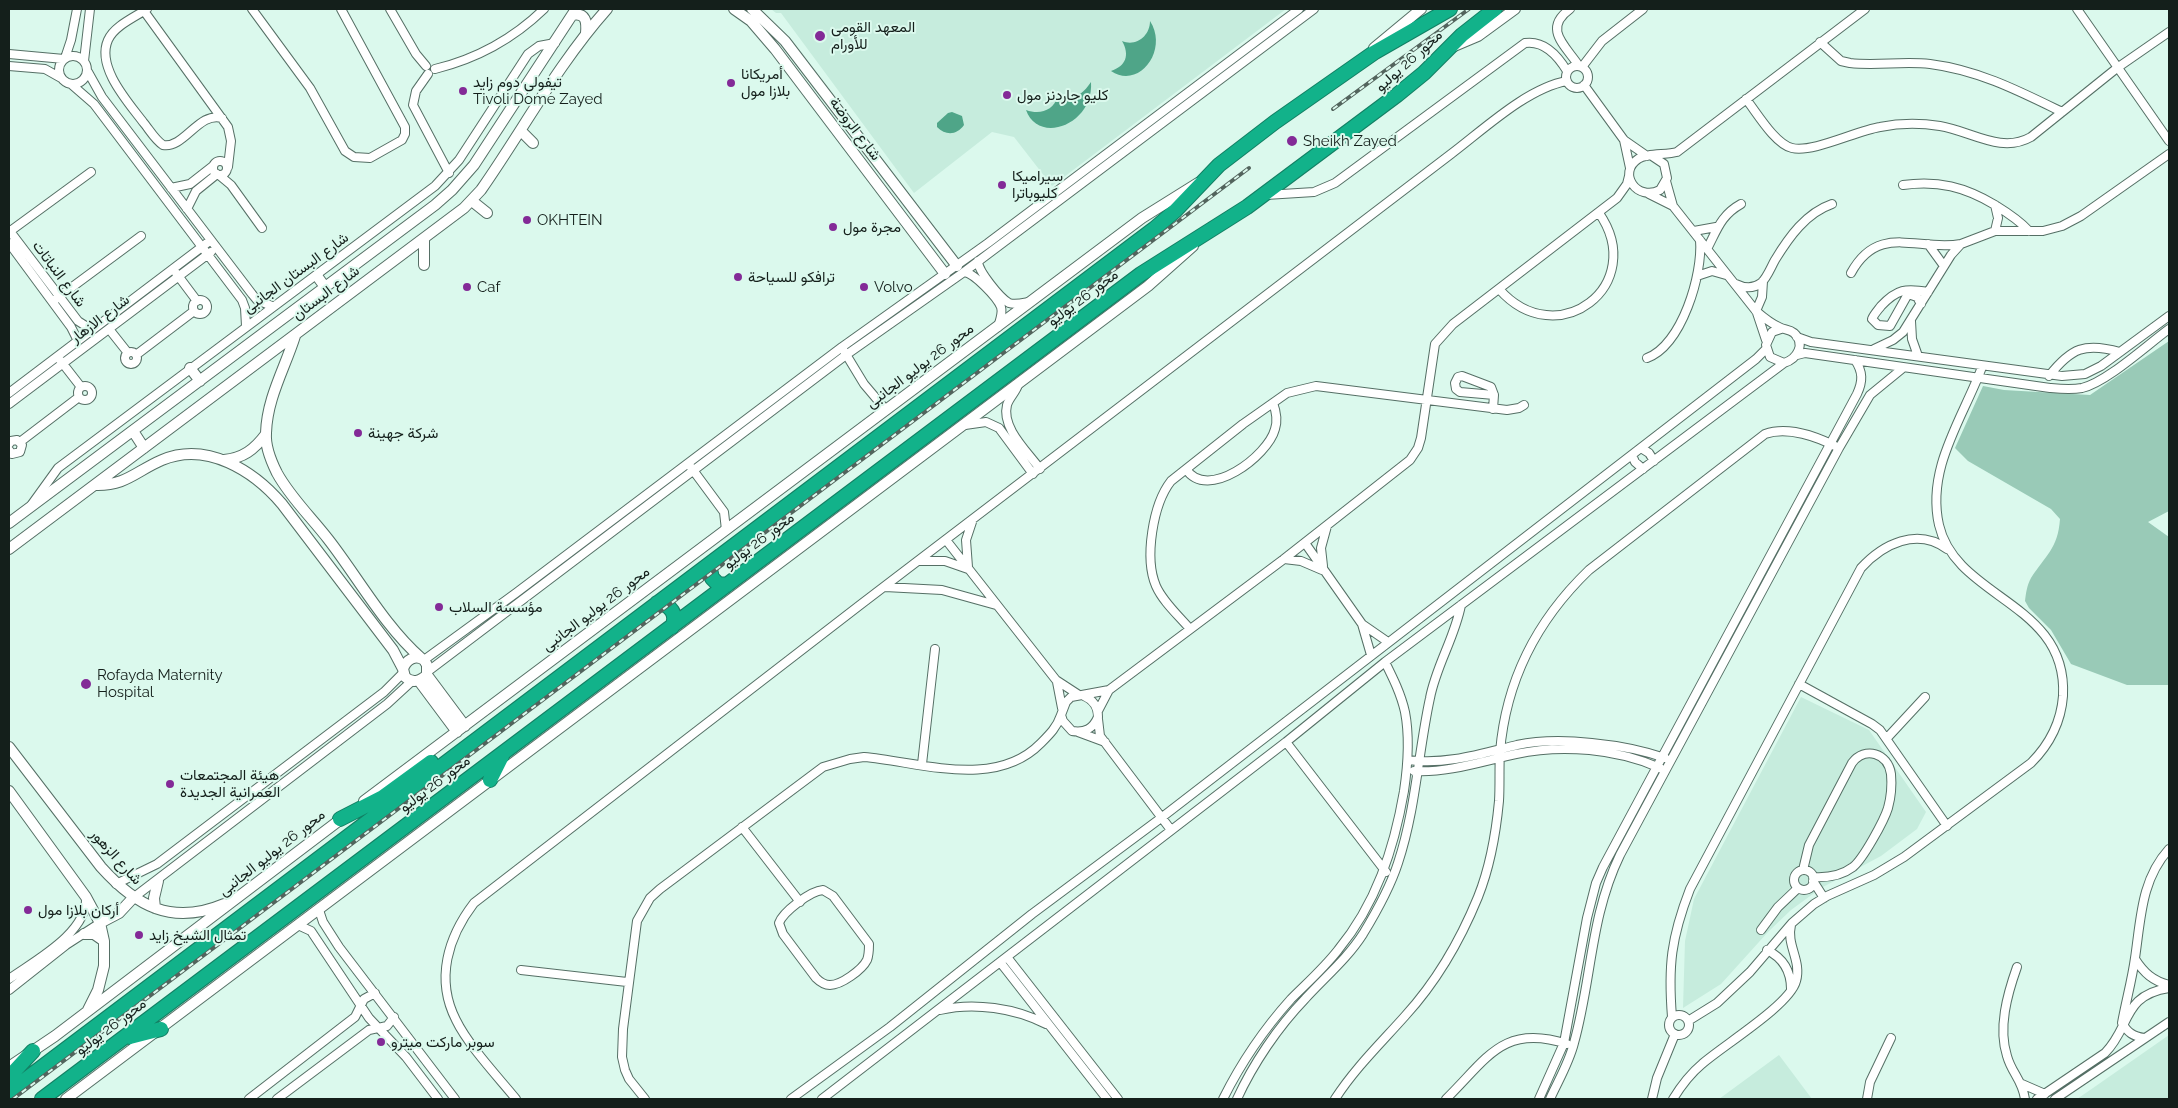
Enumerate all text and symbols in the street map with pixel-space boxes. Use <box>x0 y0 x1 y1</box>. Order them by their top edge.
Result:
place label: المعهد القومى للأورام <box>831 18 915 53</box>
street label: محور 26 يوليو <box>1372 26 1446 96</box>
marker: المعهد القومى للأورام <box>813 29 827 43</box>
place label: أمريكانا بلازا مول <box>741 65 790 100</box>
place label: تيفولى دوم زايد Tivoli Dome Zayed <box>473 73 603 108</box>
marker: أمريكانا بلازا مول <box>725 77 737 89</box>
marker: تيفولى دوم زايد Tivoli Dome Zayed <box>457 85 469 97</box>
place label: كليو جاردنز مول <box>1017 86 1108 104</box>
marker: كليو جاردنز مول <box>1001 89 1013 101</box>
street label: شارع الروضة <box>825 94 885 164</box>
place label: Sheikh Zayed <box>1303 132 1397 150</box>
marker: Sheikh Zayed <box>1285 134 1299 148</box>
place label: سيراميكا كليوباترا <box>1012 167 1063 202</box>
marker: سيراميكا كليوباترا <box>996 179 1008 191</box>
place label: OKHTEIN <box>537 211 603 229</box>
marker: OKHTEIN <box>521 214 533 226</box>
place label: مجرة مول <box>843 218 901 236</box>
marker: مجرة مول <box>827 221 839 233</box>
street label: شارع البستان الجانبى <box>240 229 352 317</box>
street label: شارع النباتات <box>28 237 90 311</box>
street label: شارع البستان <box>289 262 363 324</box>
street label: محور 26 يوليو <box>1044 266 1122 330</box>
place label: ترافكو للسياحة <box>748 268 835 286</box>
marker: ترافكو للسياحة <box>732 271 744 283</box>
place label: Caf <box>477 278 500 296</box>
place label: Volvo <box>874 278 913 296</box>
marker: Caf <box>461 281 473 293</box>
marker: Volvo <box>858 281 870 293</box>
street label: شارع الازهار <box>67 291 133 347</box>
street label: محور 26 يوليو الجانبى <box>863 320 977 412</box>
place label: شركة جهينة <box>368 424 438 442</box>
marker: شركة جهينة <box>352 427 364 439</box>
street label: محور 26 يوليو <box>720 509 798 573</box>
street label: محور 26 يوليو الجانبى <box>539 563 653 655</box>
place label: مؤسسة السلاب <box>449 598 542 616</box>
marker: مؤسسة السلاب <box>433 601 445 613</box>
place label: Rofayda Maternity Hospital <box>97 666 223 701</box>
marker: Rofayda Maternity Hospital <box>79 677 93 691</box>
street label: محور 26 يوليو <box>396 752 474 816</box>
place label: هيئة المجتمعات العمرانية الجديدة <box>180 766 280 801</box>
marker: هيئة المجتمعات العمرانية الجديدة <box>164 778 176 790</box>
street label: محور 26 يوليو الجانبى <box>215 806 329 900</box>
street label: شارع الزهور <box>86 825 146 889</box>
place label: أركان بلازا مول <box>38 901 119 919</box>
marker: أركان بلازا مول <box>22 904 34 916</box>
place label: تمثال الشيخ زايد <box>149 926 246 944</box>
marker: تمثال الشيخ زايد <box>133 929 145 941</box>
street label: محور 26 يوليو <box>72 995 150 1059</box>
place label: سوبر ماركت ميترو <box>391 1033 495 1051</box>
marker: سوبر ماركت ميترو <box>375 1036 387 1048</box>

